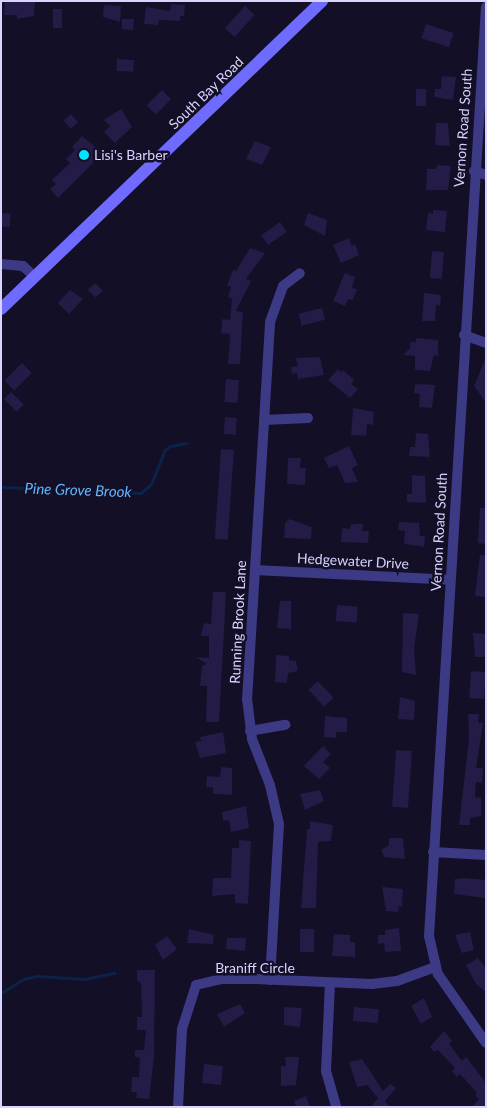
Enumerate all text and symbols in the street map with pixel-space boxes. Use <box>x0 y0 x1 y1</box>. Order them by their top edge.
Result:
street label: South Bay Road <box>165 53 247 133</box>
street label: Vernon Road South <box>450 68 476 188</box>
place label: Lisi's Barber <box>94 147 168 163</box>
marker: Lisi's Barber <box>78 149 90 161</box>
street label: Vernon Road South <box>428 472 450 592</box>
water label: Pine Grove Brook <box>24 479 132 501</box>
street label: Hedgewater Drive <box>296 550 410 572</box>
street label: Running Brook Lane <box>226 560 250 684</box>
street label: Braniff Circle <box>215 960 295 976</box>

